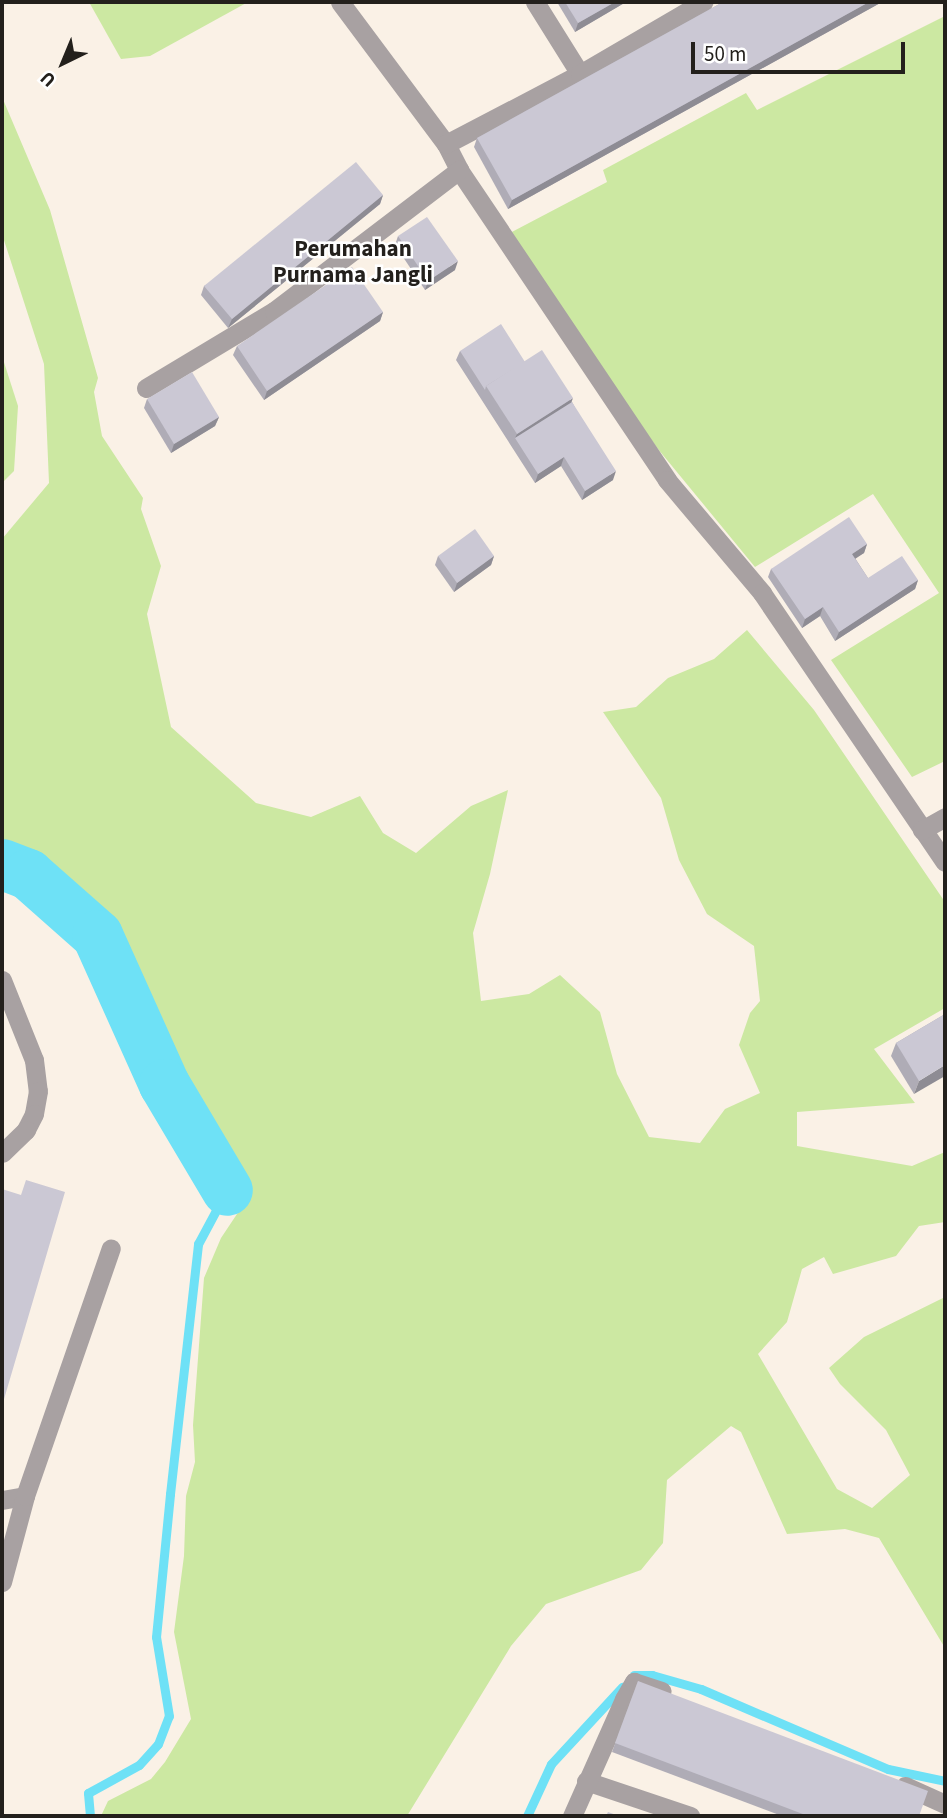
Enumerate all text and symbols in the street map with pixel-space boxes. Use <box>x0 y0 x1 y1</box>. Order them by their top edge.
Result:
north arrow <box>28 28 98 98</box>
scale bar <box>695 28 908 72</box>
text: 50 m <box>704 39 746 69</box>
text: U <box>35 65 62 93</box>
district label: Perumahan Purnama Jangli <box>273 235 433 289</box>

